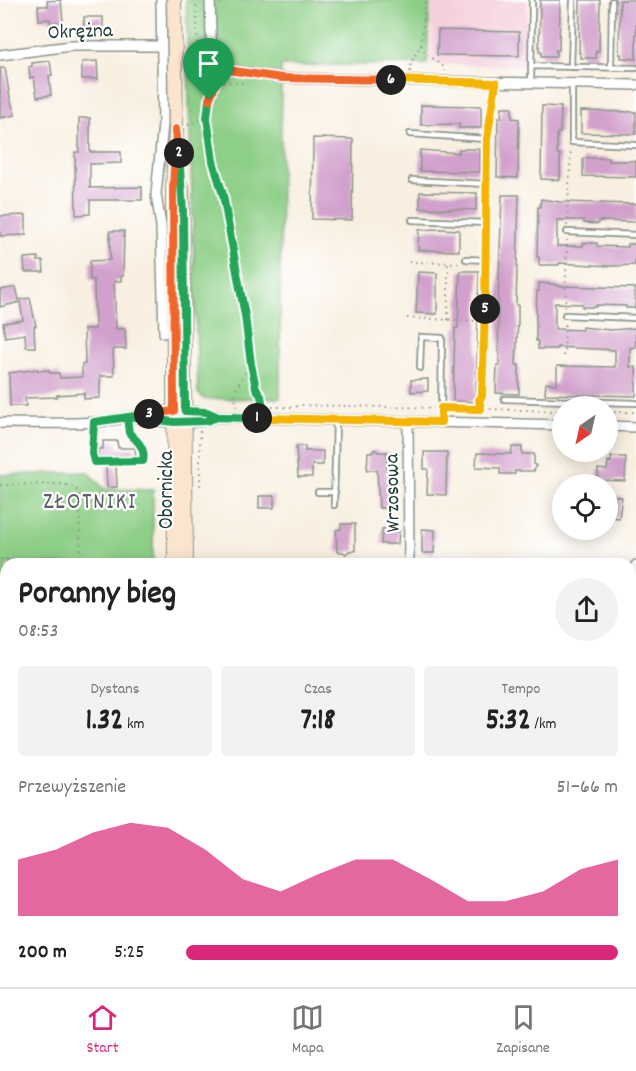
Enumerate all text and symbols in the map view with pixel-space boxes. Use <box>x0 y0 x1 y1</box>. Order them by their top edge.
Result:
street label: Okrężna <box>47 17 114 49</box>
pin <box>183 38 234 100</box>
icon: arrive <box>192 47 225 80</box>
pin: 6 <box>376 65 406 95</box>
text: 6 <box>387 68 395 91</box>
pin: 2 <box>164 138 194 168</box>
text: 2 <box>176 141 183 164</box>
pin: 5 <box>470 294 500 324</box>
text: 5 <box>481 297 489 320</box>
north arrow <box>552 396 618 462</box>
map controls <box>552 396 618 540</box>
pin: 3 <box>134 399 164 429</box>
text: 3 <box>145 402 153 425</box>
pin: 1 <box>242 403 272 433</box>
text: 1 <box>255 406 259 429</box>
street label: Obornicka <box>153 449 183 529</box>
street label: Wrzosowa <box>378 452 410 533</box>
button: locate <box>552 474 618 540</box>
district label: ZŁOTNIKI <box>43 486 137 520</box>
text: Poranny bieg <box>18 572 176 619</box>
button: share <box>555 578 618 641</box>
text: 08:53 <box>18 618 58 646</box>
text: Dystans <box>90 678 140 701</box>
text: Czas <box>304 678 332 701</box>
text: Tempo <box>502 678 540 701</box>
text: 1.32 <box>85 701 123 744</box>
text: 7:18 <box>300 701 336 744</box>
text: 5:32 <box>485 701 531 744</box>
text: km <box>123 713 145 736</box>
text: /km <box>531 713 557 736</box>
text: Przewyższenie <box>18 774 126 802</box>
text: 51–66 m <box>557 774 618 802</box>
text: 200 m <box>18 939 67 967</box>
text: 5:25 <box>114 939 145 967</box>
tab: Start <box>86 1001 119 1060</box>
tab: Mapa <box>291 1001 324 1060</box>
tab: Zapisane <box>496 1001 550 1060</box>

